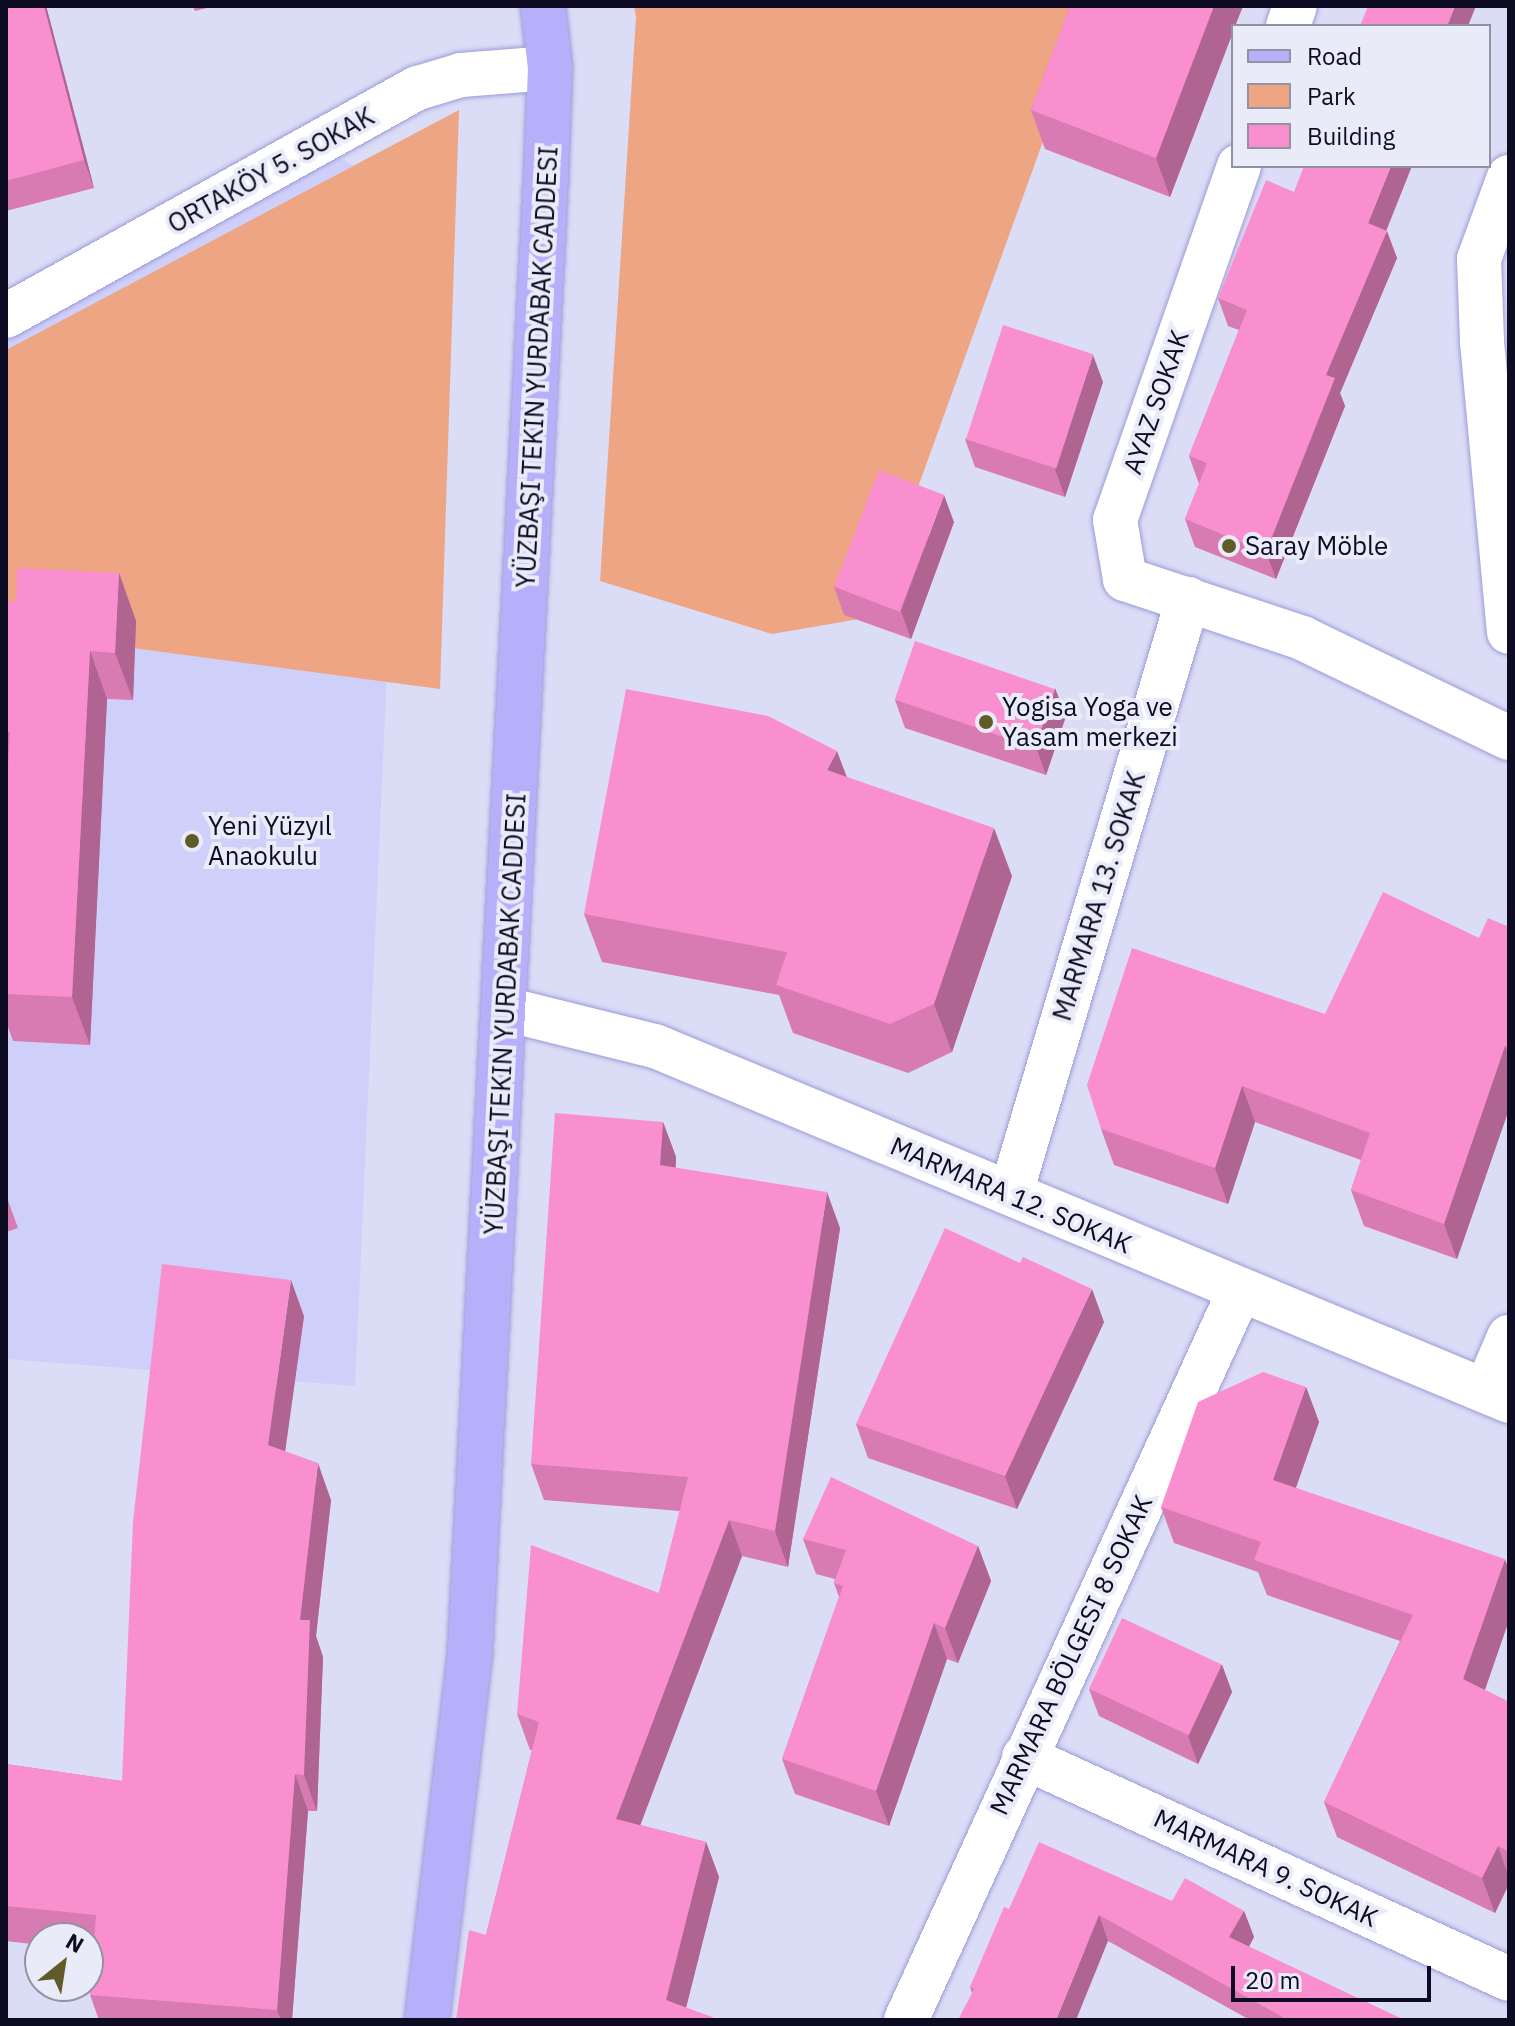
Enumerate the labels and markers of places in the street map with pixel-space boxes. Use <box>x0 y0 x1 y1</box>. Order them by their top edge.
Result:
place label: Saray Möble <box>1245 530 1388 562</box>
marker: Saray Möble <box>1220 537 1238 555</box>
place label: Yogisa Yoga ve Yasam merkezi <box>1002 691 1178 752</box>
marker: Yogisa Yoga ve Yasam merkezi <box>977 713 995 731</box>
place label: Yeni Yüzyıl Anaokulu <box>208 810 332 872</box>
marker: Yeni Yüzyıl Anaokulu <box>183 832 201 850</box>

